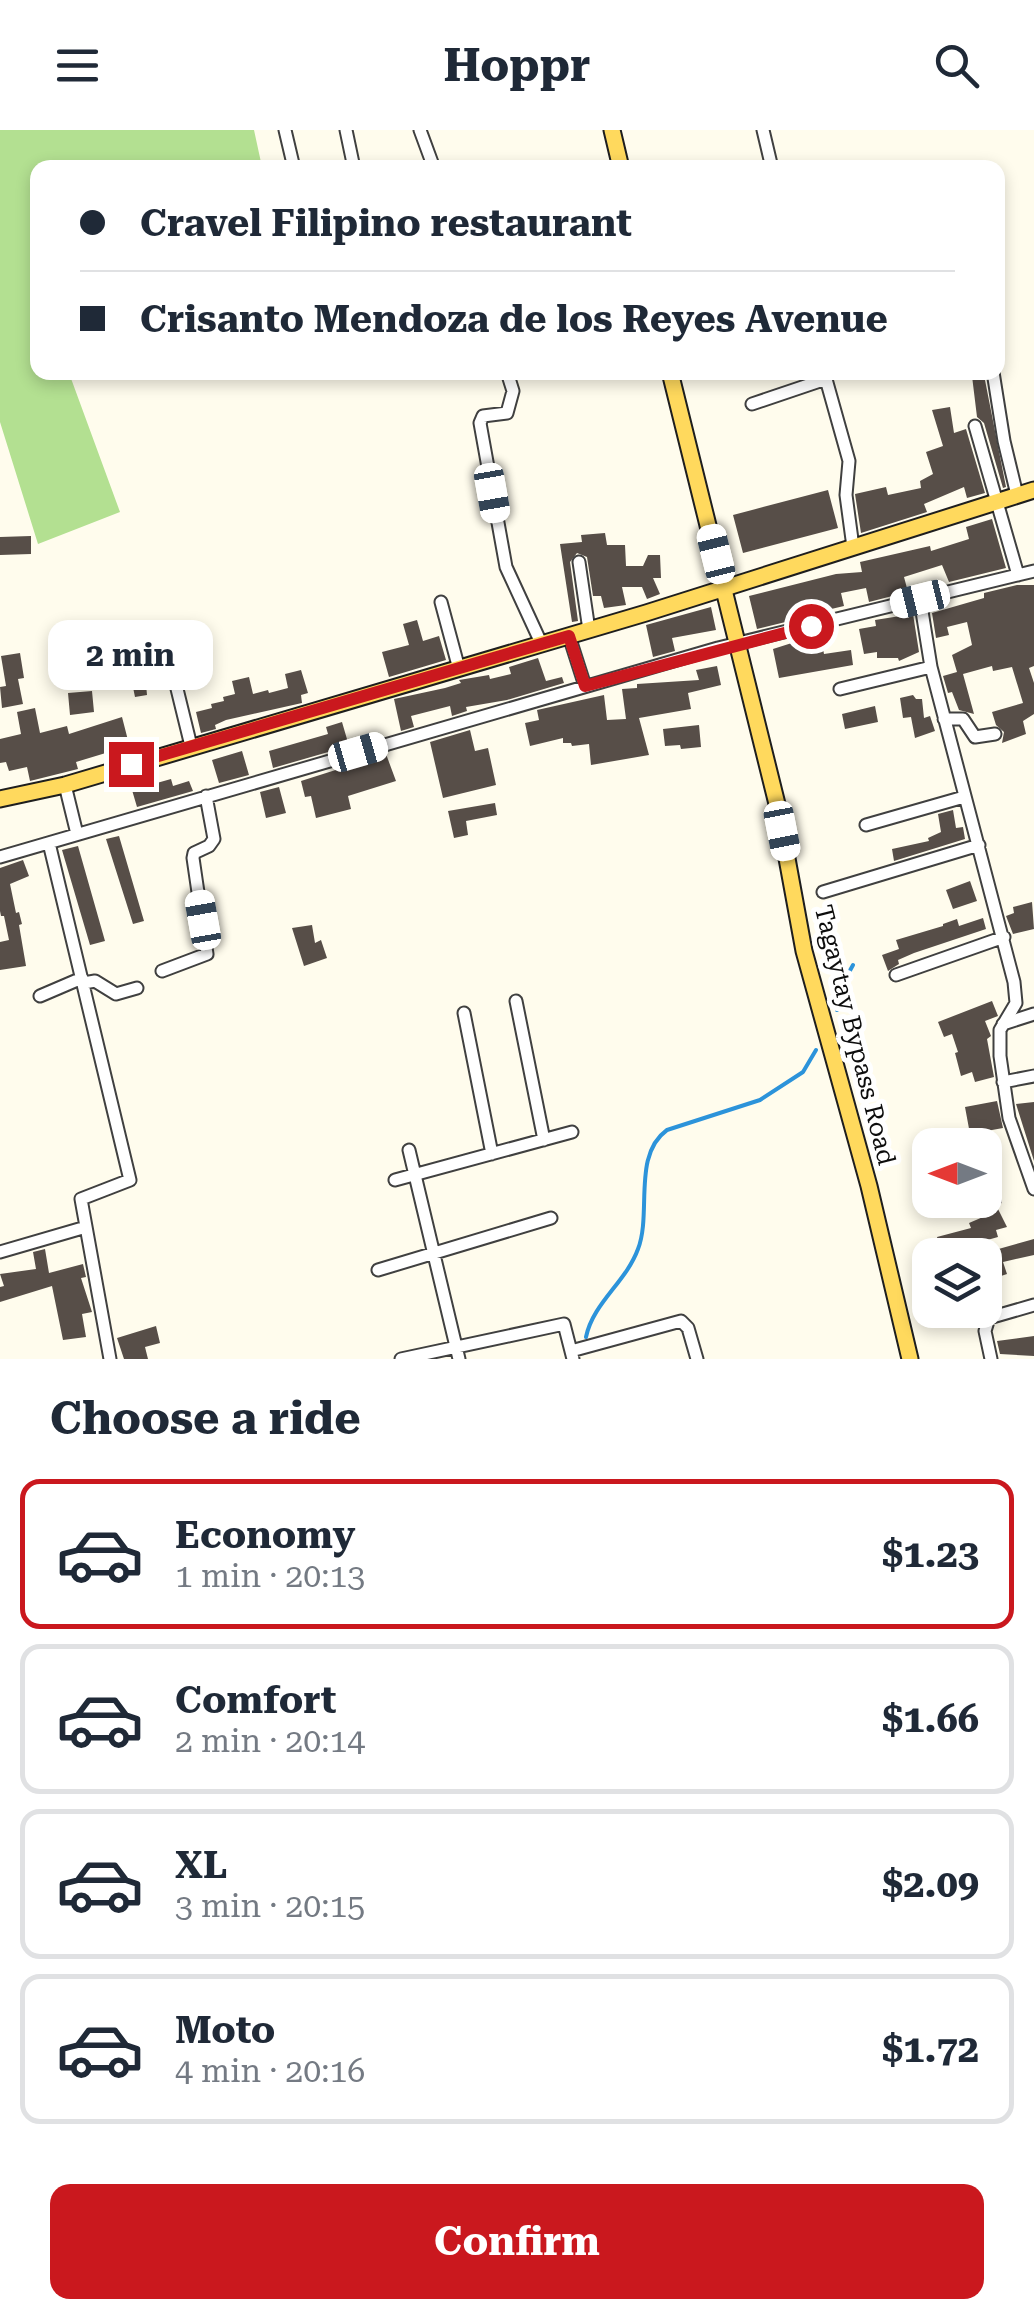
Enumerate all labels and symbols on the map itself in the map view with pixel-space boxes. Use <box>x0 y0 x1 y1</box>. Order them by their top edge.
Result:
car <box>472 461 512 525</box>
car <box>694 521 738 587</box>
car <box>887 577 953 621</box>
route start <box>789 604 834 649</box>
callout: 2 min <box>48 619 214 689</box>
car <box>325 729 391 775</box>
route end <box>109 742 154 787</box>
car <box>762 799 802 863</box>
car <box>183 888 223 952</box>
street label: Tagaytay Bypass Road <box>809 902 901 1168</box>
north arrow <box>912 1128 1002 1218</box>

